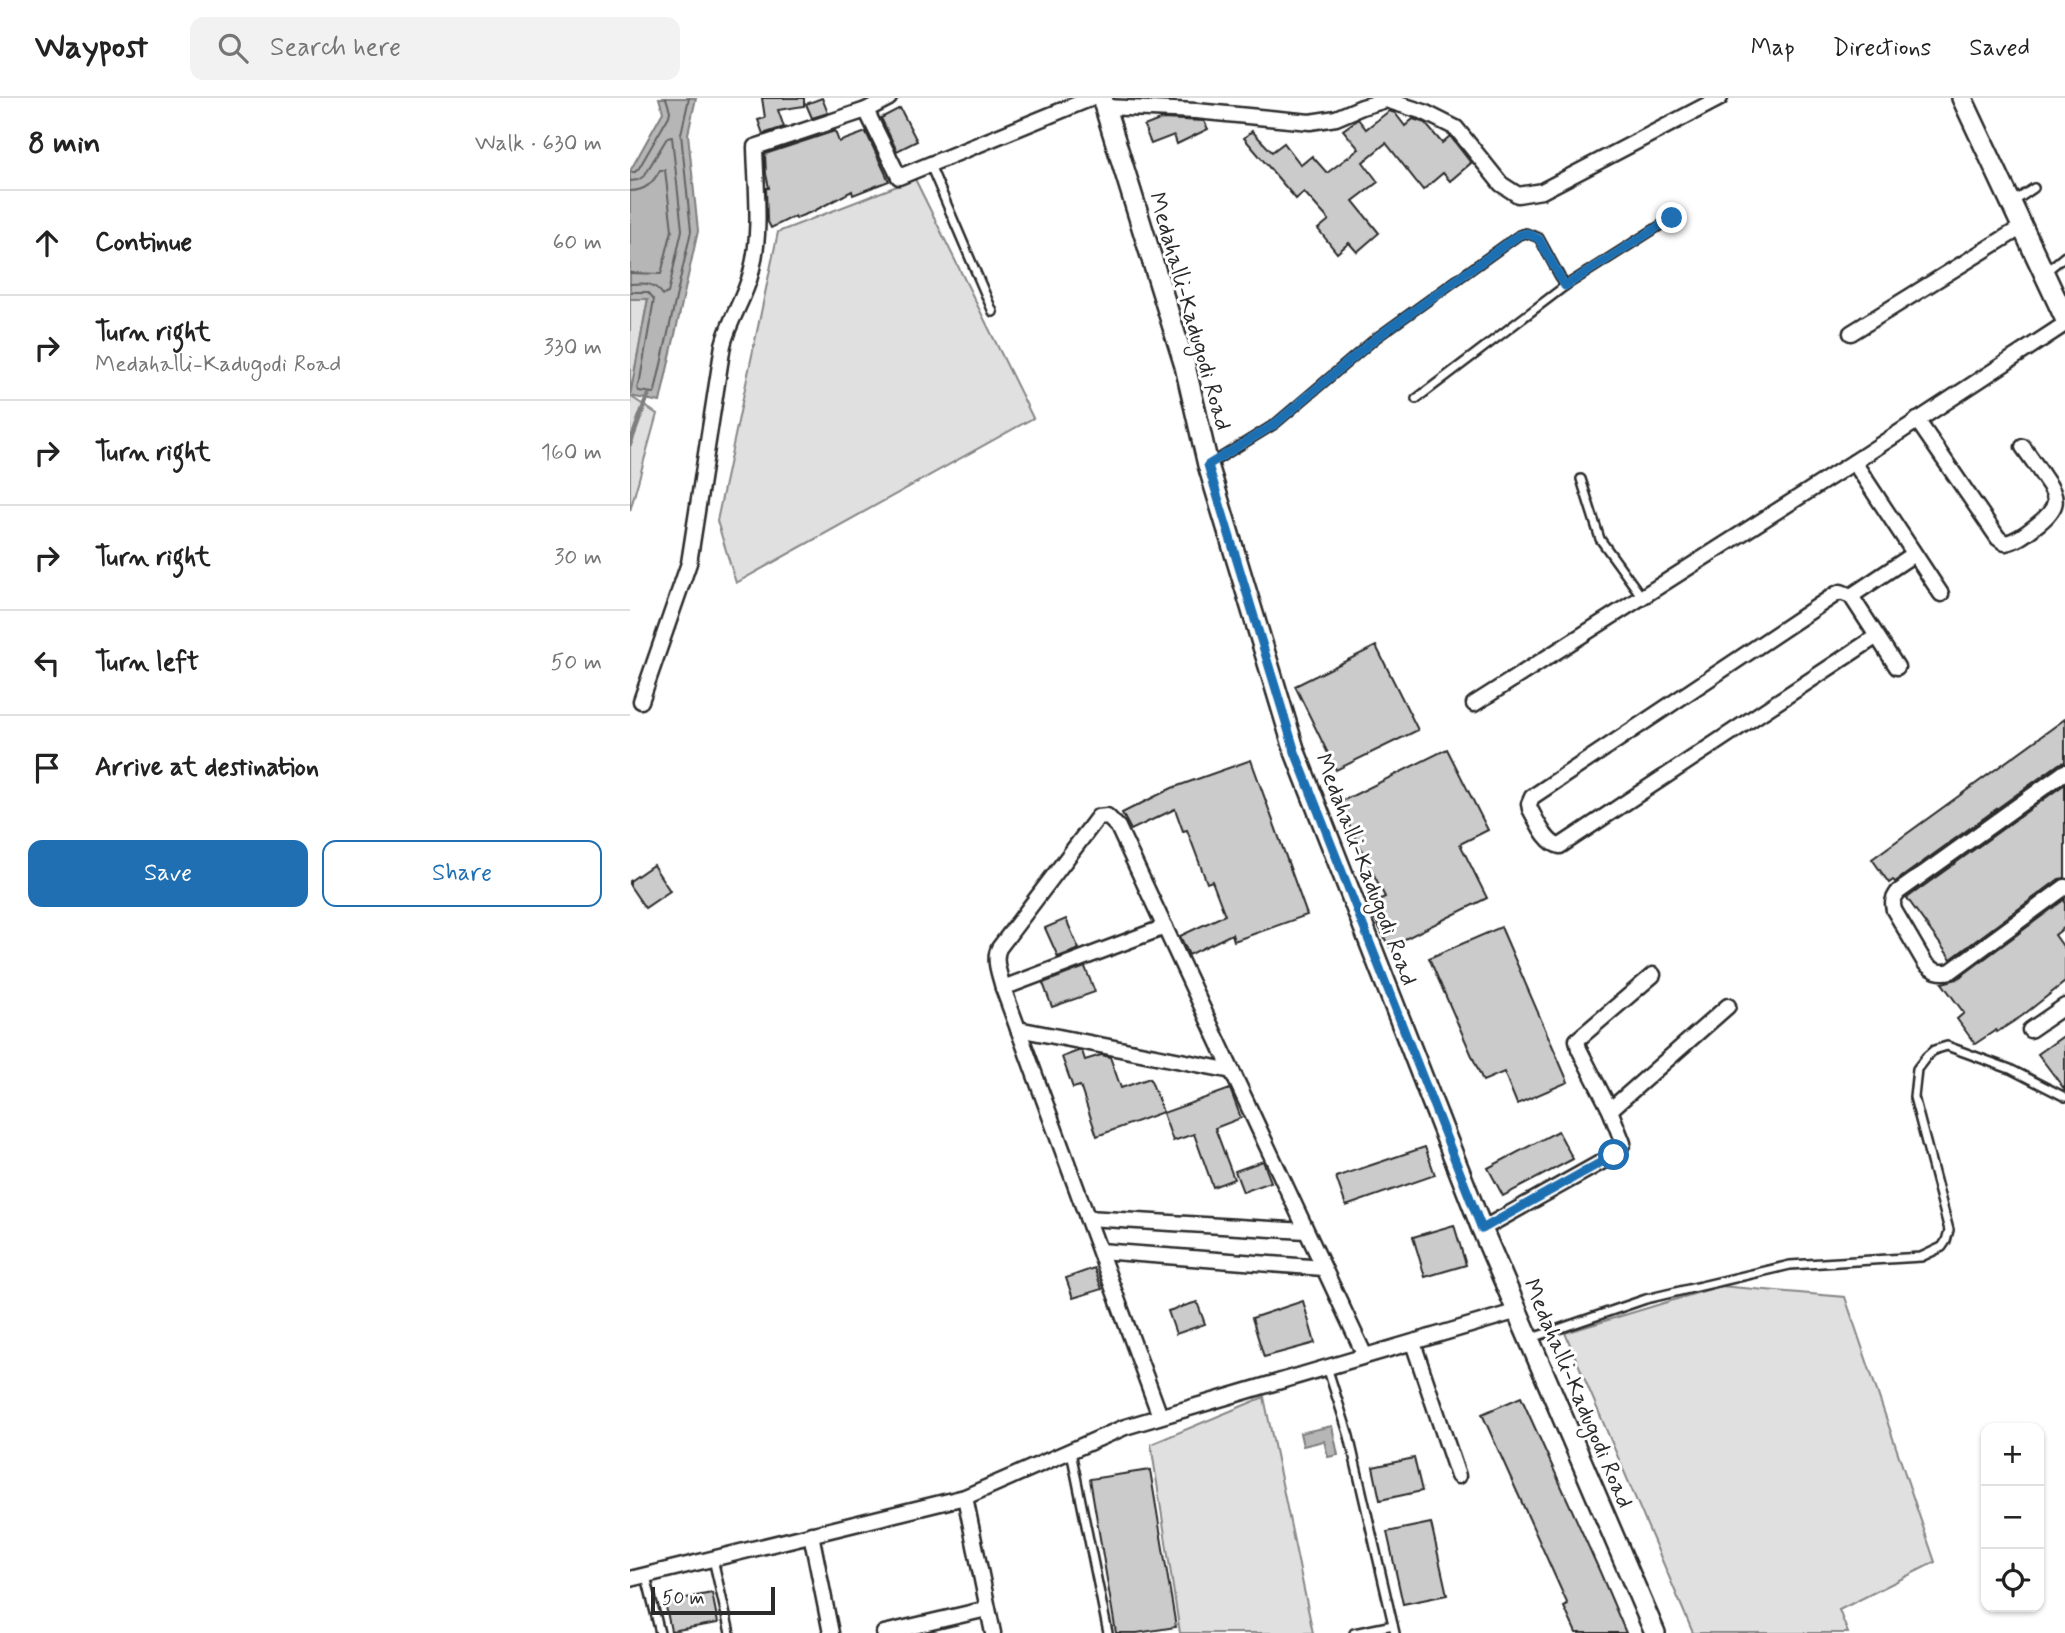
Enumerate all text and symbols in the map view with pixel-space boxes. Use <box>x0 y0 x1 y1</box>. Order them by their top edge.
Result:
search box <box>190 17 680 80</box>
text: Waypost <box>35 26 148 70</box>
icon: search <box>214 29 252 67</box>
text: Search here <box>270 31 401 65</box>
text: Map <box>1751 33 1795 64</box>
text: Directions <box>1833 33 1931 64</box>
text: Saved <box>1969 33 2030 64</box>
text: 8 min <box>28 124 101 163</box>
text: Walk · 630 m <box>475 129 602 159</box>
street label: Medahalli-Kadugodi Road <box>1139 189 1237 435</box>
route end <box>1656 202 1687 233</box>
icon: ahead <box>28 224 66 262</box>
text: Continue <box>95 226 192 260</box>
text: 60 m <box>553 228 602 258</box>
text: Turn right <box>95 316 211 350</box>
icon: right <box>28 329 66 367</box>
text: 330 m <box>544 333 602 363</box>
text: Medahalli-Kadugodi Road <box>95 350 341 380</box>
icon: right <box>28 434 66 472</box>
text: Turn right <box>95 436 211 470</box>
text: 160 m <box>541 438 602 468</box>
icon: right <box>28 539 66 577</box>
text: Turn right <box>95 541 211 575</box>
text: 30 m <box>554 543 602 573</box>
icon: left <box>28 644 66 682</box>
text: Turn left <box>95 646 199 680</box>
text: 50 m <box>551 648 602 678</box>
icon: arrive <box>28 749 66 787</box>
street label: Medahalli-Kadugodi Road <box>1305 749 1423 991</box>
text: Arrive at destination <box>95 751 319 785</box>
button: Save <box>28 840 308 907</box>
button: Share <box>322 840 602 907</box>
route start <box>1598 1139 1629 1170</box>
street label: Medahalli-Kadugodi Road <box>1513 1275 1639 1514</box>
map controls <box>1981 1423 2044 1612</box>
button: + <box>1981 1423 2044 1486</box>
button: − <box>1981 1486 2044 1549</box>
button: locate <box>1981 1549 2044 1612</box>
scale bar <box>651 1584 775 1616</box>
text: 50 m <box>662 1586 705 1611</box>

